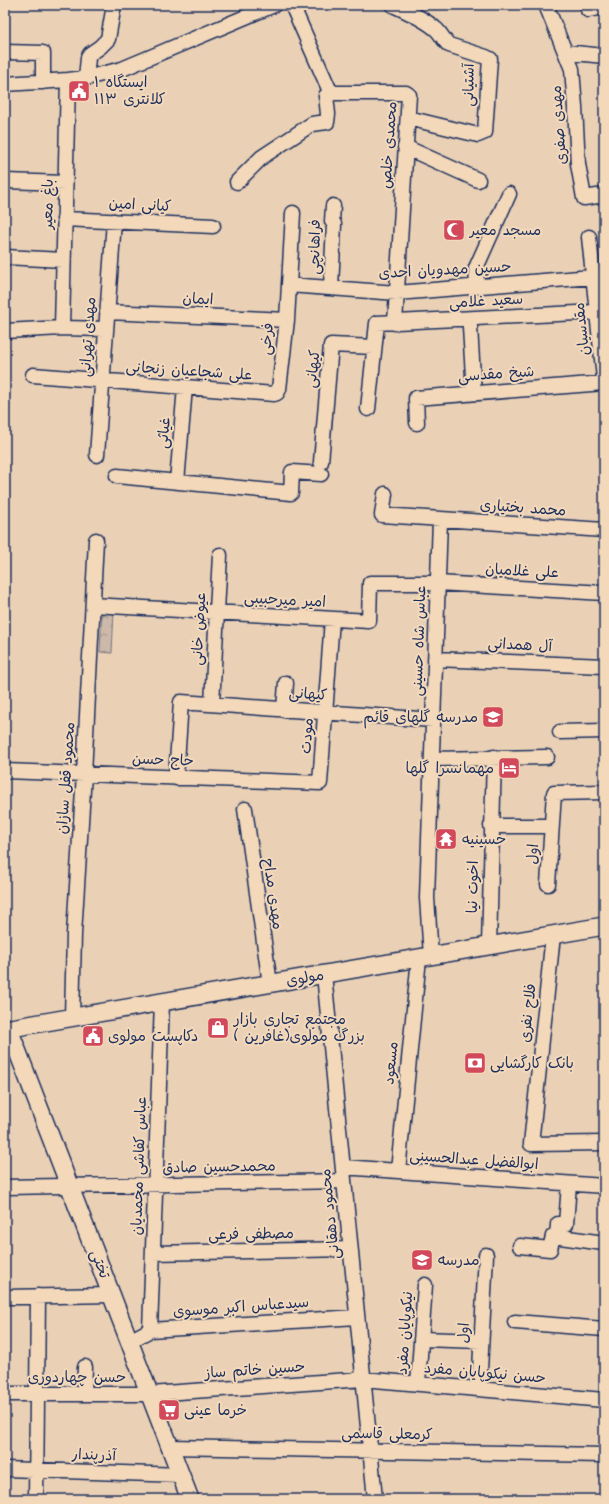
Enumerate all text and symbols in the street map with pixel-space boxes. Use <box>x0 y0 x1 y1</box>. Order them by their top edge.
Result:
street label: آشتیانی <box>458 62 480 107</box>
place label: ایستگاه ۱ کلانتری ۱۱۳ <box>94 72 165 110</box>
public building icon: ایستگاه ۱ کلانتری ۱۱۳ <box>66 78 92 104</box>
street label: مهدی صفری <box>546 85 572 165</box>
street label: محمدی خلص <box>375 101 403 189</box>
street label: باغ معیر <box>37 179 59 231</box>
street label: کیانی امین <box>108 193 172 217</box>
mosque icon: مسجد معیر <box>441 217 467 243</box>
street label: فراهانچی <box>304 219 326 275</box>
place label: مسجد معیر <box>468 220 541 241</box>
street label: حسین مهدویان احدی <box>378 256 512 284</box>
street label: ایمان <box>182 288 214 310</box>
street label: سعید غلامی <box>448 289 524 313</box>
street label: مهدی تهرانی <box>75 296 101 378</box>
street label: مقدسیان <box>569 302 595 356</box>
street label: فرخی <box>255 322 279 356</box>
street label: کیهانی <box>300 349 326 389</box>
street label: علی شجاعیان زنجانی <box>125 356 253 386</box>
street label: شیخ مقدسی <box>457 361 535 387</box>
street label: غیاثی <box>152 416 176 450</box>
street label: محمد بختیاری <box>479 495 567 521</box>
street label: علی غلامیان <box>485 559 559 583</box>
street label: عباس شاه حسینی <box>407 585 431 697</box>
street label: امیر میرحبیبی <box>244 587 326 613</box>
street label: عیوض خانی <box>187 592 211 666</box>
street label: آل همدانی <box>487 633 554 657</box>
street label: کیهانی <box>288 682 328 706</box>
school or university icon: مدرسه گلهای قائم <box>480 704 506 730</box>
place label: مدرسه گلهای قائم <box>363 707 478 729</box>
street label: مودت <box>295 717 319 755</box>
street label: محمود قفل سازان <box>52 721 80 835</box>
street label: حاج حسن <box>132 748 194 772</box>
hotel icon: مهمانسرا گلها <box>496 755 522 781</box>
place label: مهمانسرا گلها <box>406 758 494 779</box>
temple icon: حسینیه <box>433 826 459 852</box>
place label: حسینیه <box>462 829 506 850</box>
street label: اول <box>522 843 544 865</box>
street label: مهدی مداح <box>258 857 288 931</box>
street label: اخوت نیا <box>462 860 484 914</box>
street label: مولوی <box>284 964 326 992</box>
street label: فلاح نفری <box>514 982 542 1044</box>
place label: مجتمع تجاری بازار بزرگ مولوی(غافرین ) <box>233 1009 365 1047</box>
shop icon: مجتمع تجاری بازار بزرگ مولوی(غافرین ) <box>205 1015 231 1041</box>
public building icon: دکاپست مولوی <box>80 1023 106 1049</box>
place label: دکاپست مولوی <box>108 1026 198 1047</box>
street label: مسعود <box>378 1040 404 1086</box>
bank icon: بانک کارگشایی <box>462 1050 488 1076</box>
place label: بانک کارگشایی <box>490 1053 574 1074</box>
street label: عباس کفاشی محمدیان <box>126 1096 152 1236</box>
street label: ابوالفضل عبدالحسینی <box>409 1145 539 1175</box>
street label: محمدحسین صادق <box>162 1156 276 1178</box>
street label: محمود دهقانی <box>315 1168 345 1260</box>
street label: مصطفی فرعی <box>208 1223 294 1245</box>
street label: تختی <box>85 1247 115 1282</box>
school or university icon: مدرسه <box>409 1247 435 1273</box>
place label: مدرسه <box>438 1250 479 1271</box>
street label: نیکوپایان مفرد <box>392 1291 418 1375</box>
street label: سیدعباس اکبر موسوی <box>172 1292 310 1322</box>
street label: اول <box>453 1322 475 1344</box>
street label: حسین خاتم ساز <box>203 1356 306 1385</box>
street label: حسن نیکوپایان مفرد <box>423 1357 547 1389</box>
street label: حسن چهاردوری <box>28 1367 126 1388</box>
supermarket icon: خرما عینی <box>156 1397 182 1423</box>
place label: خرما عینی <box>184 1400 247 1421</box>
street label: کرمعلی قاسمی <box>341 1423 433 1445</box>
street label: آذرپندار <box>71 1444 118 1466</box>

